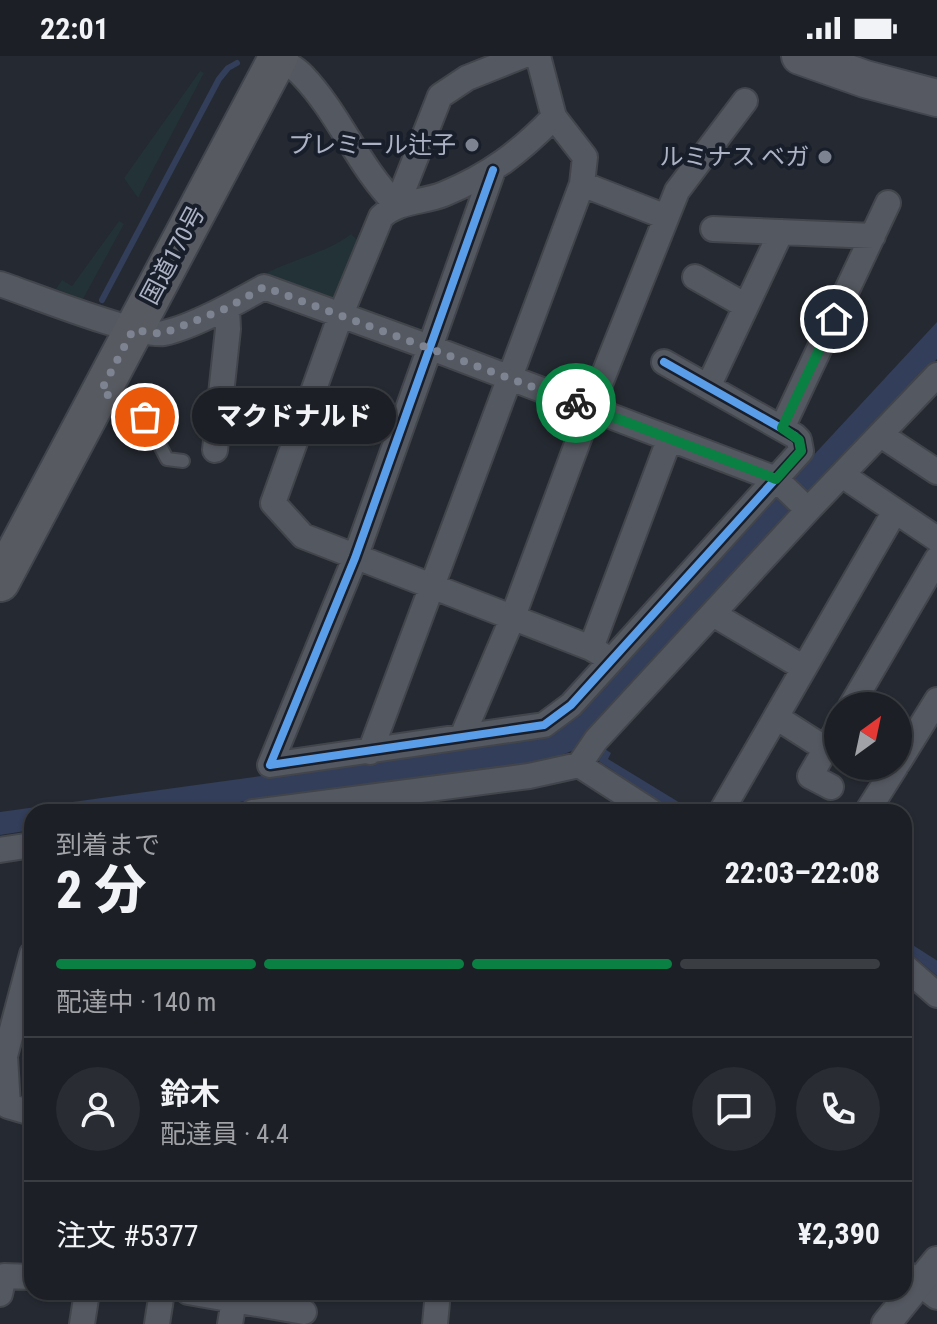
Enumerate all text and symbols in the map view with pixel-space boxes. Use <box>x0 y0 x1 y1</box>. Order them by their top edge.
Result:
text: 22:01 <box>40 11 109 46</box>
place label: プレミール辻子 <box>288 131 456 159</box>
marker: プレミール辻子 <box>463 136 481 154</box>
place label: ルミナス ベガ <box>659 143 809 171</box>
marker: ルミナス ベガ <box>816 148 834 166</box>
street label: 国道170号 <box>135 201 211 309</box>
pin <box>800 285 868 353</box>
icon: home <box>812 297 856 341</box>
courier <box>536 363 616 443</box>
icon: bike <box>554 381 598 425</box>
pin <box>111 383 179 451</box>
callout: マクドナルド <box>193 389 397 445</box>
icon: bag <box>123 395 167 439</box>
text: マクドナルド <box>216 401 372 431</box>
north arrow <box>824 692 912 780</box>
map controls <box>824 692 912 780</box>
text: 到着まで <box>56 830 160 860</box>
text: 22:03–22:08 <box>725 855 880 890</box>
text: 2 分 <box>56 860 146 921</box>
text: 配達中 · 140 m <box>56 987 216 1017</box>
button: person <box>56 1067 140 1151</box>
button: chat <box>692 1067 776 1151</box>
button: phone <box>796 1067 880 1151</box>
text: 鈴木 <box>160 1076 220 1111</box>
text: 配達員 · 4.4 <box>160 1119 289 1149</box>
text: ¥2,390 <box>798 1216 880 1251</box>
text: 注文 #5377 <box>56 1218 199 1253</box>

